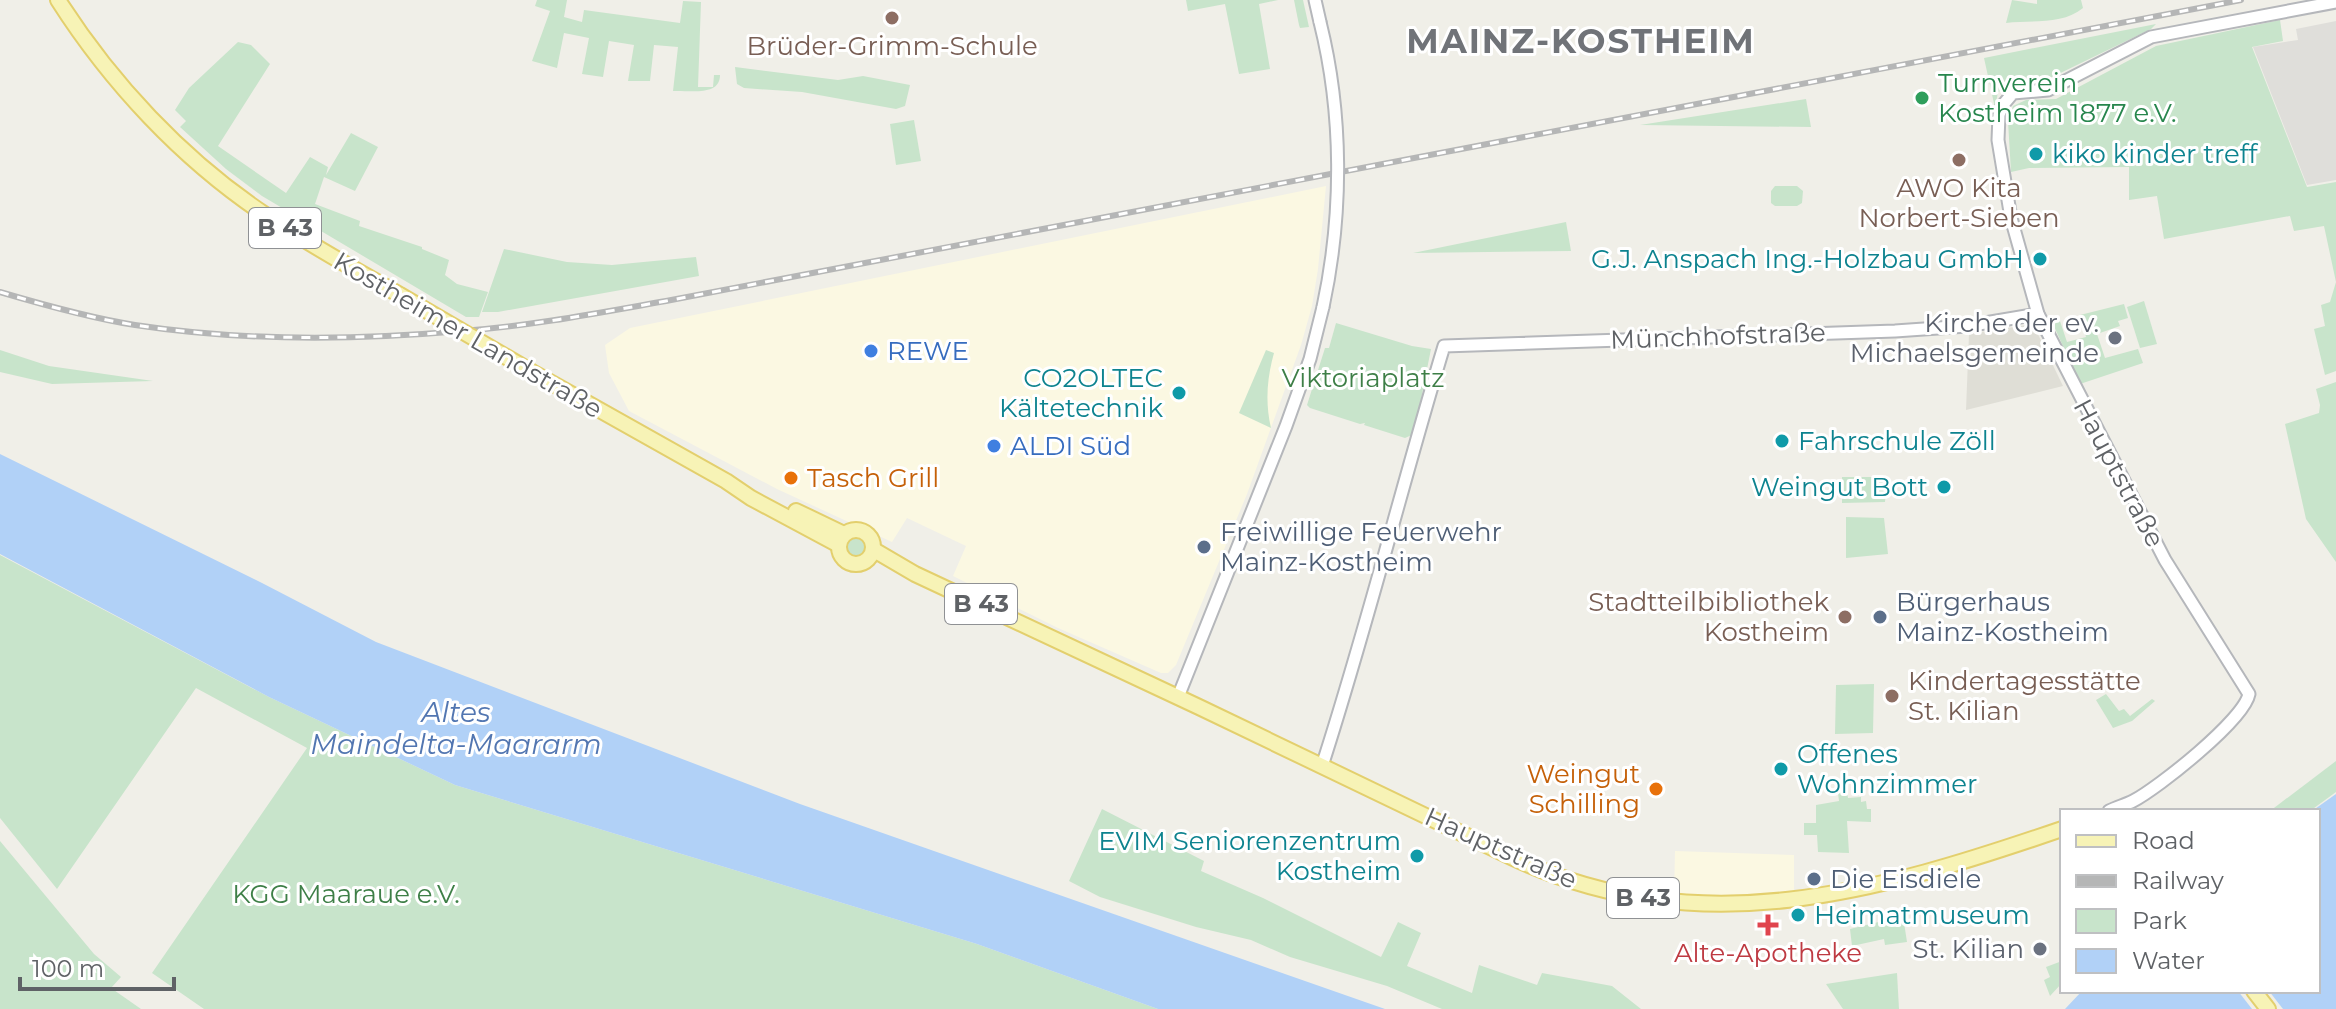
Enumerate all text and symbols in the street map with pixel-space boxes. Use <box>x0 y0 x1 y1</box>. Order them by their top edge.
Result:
marker: Brüder-Grimm-Schule <box>883 9 901 27</box>
district label: MAINZ-KOSTHEIM <box>1406 20 1756 62</box>
place label: Brüder-Grimm-Schule <box>746 30 1038 62</box>
place label: Turnverein Kostheim 1877 e.V. <box>1938 67 2177 129</box>
marker: Turnverein Kostheim 1877 e.V. <box>1913 89 1931 107</box>
place label: kiko kinder treff <box>2052 138 2259 170</box>
marker: kiko kinder treff <box>2027 145 2045 163</box>
marker: AWO Kita Norbert-Sieben <box>1950 151 1968 169</box>
place label: AWO Kita Norbert-Sieben <box>1858 172 2060 234</box>
road number: B 43 <box>249 208 321 248</box>
place label: G.J. Anspach Ing.-Holzbau GmbH <box>1591 243 2024 275</box>
street label: Kostheimer Landstraße <box>328 245 608 425</box>
marker: G.J. Anspach Ing.-Holzbau GmbH <box>2031 250 2049 268</box>
place label: Kirche der ev. Michaelsgemeinde <box>1850 307 2099 369</box>
street label: Münchhofstraße <box>1610 316 1826 356</box>
marker: Kirche der ev. Michaelsgemeinde <box>2106 329 2124 347</box>
place label: REWE <box>887 335 969 367</box>
marker: REWE <box>862 342 880 360</box>
place label: CO2OLTEC Kältetechnik <box>999 362 1163 424</box>
park label: Viktoriaplatz <box>1282 362 1444 394</box>
marker: CO2OLTEC Kältetechnik <box>1170 384 1188 402</box>
street label: Hauptstraße <box>2067 393 2171 553</box>
place label: Fahrschule Zöll <box>1798 425 1996 457</box>
place label: ALDI Süd <box>1010 430 1131 462</box>
marker: Fahrschule Zöll <box>1773 432 1791 450</box>
marker: ALDI Süd <box>985 437 1003 455</box>
place label: Tasch Grill <box>807 462 939 494</box>
marker: Tasch Grill <box>782 469 800 487</box>
place label: Weingut Bott <box>1751 471 1928 503</box>
marker: Weingut Bott <box>1935 478 1953 496</box>
place label: Freiwillige Feuerwehr Mainz-Kostheim <box>1220 516 1502 578</box>
marker: Freiwillige Feuerwehr Mainz-Kostheim <box>1195 538 1213 556</box>
road number: B 43 <box>945 584 1017 624</box>
place label: Stadtteilbibliothek Kostheim <box>1588 586 1829 648</box>
place label: Bürgerhaus Mainz-Kostheim <box>1896 586 2109 648</box>
marker: Stadtteilbibliothek Kostheim <box>1836 608 1854 626</box>
marker: Bürgerhaus Mainz-Kostheim <box>1871 608 1889 626</box>
place label: Kindertagesstätte St. Kilian <box>1908 665 2141 727</box>
marker: Kindertagesstätte St. Kilian <box>1883 687 1901 705</box>
water label: Altes Maindelta-Maararm <box>310 695 602 761</box>
place label: Offenes Wohnzimmer <box>1797 738 1978 800</box>
place label: Weingut Schilling <box>1526 758 1640 820</box>
marker: Offenes Wohnzimmer <box>1772 760 1790 778</box>
marker: Weingut Schilling <box>1647 780 1665 798</box>
street label: Hauptstraße <box>1420 800 1582 896</box>
legend <box>2060 809 2320 993</box>
place label: EVIM Seniorenzentrum Kostheim <box>1098 825 1401 887</box>
text: Road <box>2132 826 2195 855</box>
marker: EVIM Seniorenzentrum Kostheim <box>1408 847 1426 865</box>
place label: Die Eisdiele <box>1830 863 1981 895</box>
text: Railway <box>2132 866 2224 895</box>
marker: Die Eisdiele <box>1805 870 1823 888</box>
park label: KGG Maaraue e.V. <box>232 878 460 910</box>
road number: B 43 <box>1607 878 1679 918</box>
place label: Heimatmuseum <box>1814 899 2030 931</box>
marker: Heimatmuseum <box>1789 906 1807 924</box>
text: Park <box>2132 906 2187 935</box>
marker: Alte-Apotheke <box>1759 916 1777 934</box>
place label: St. Kilian <box>1912 933 2024 965</box>
place label: Alte-Apotheke <box>1674 937 1862 969</box>
marker: St. Kilian <box>2031 940 2049 958</box>
scale bar <box>20 941 174 991</box>
text: Water <box>2132 946 2205 975</box>
text: 100 m <box>32 954 104 983</box>

